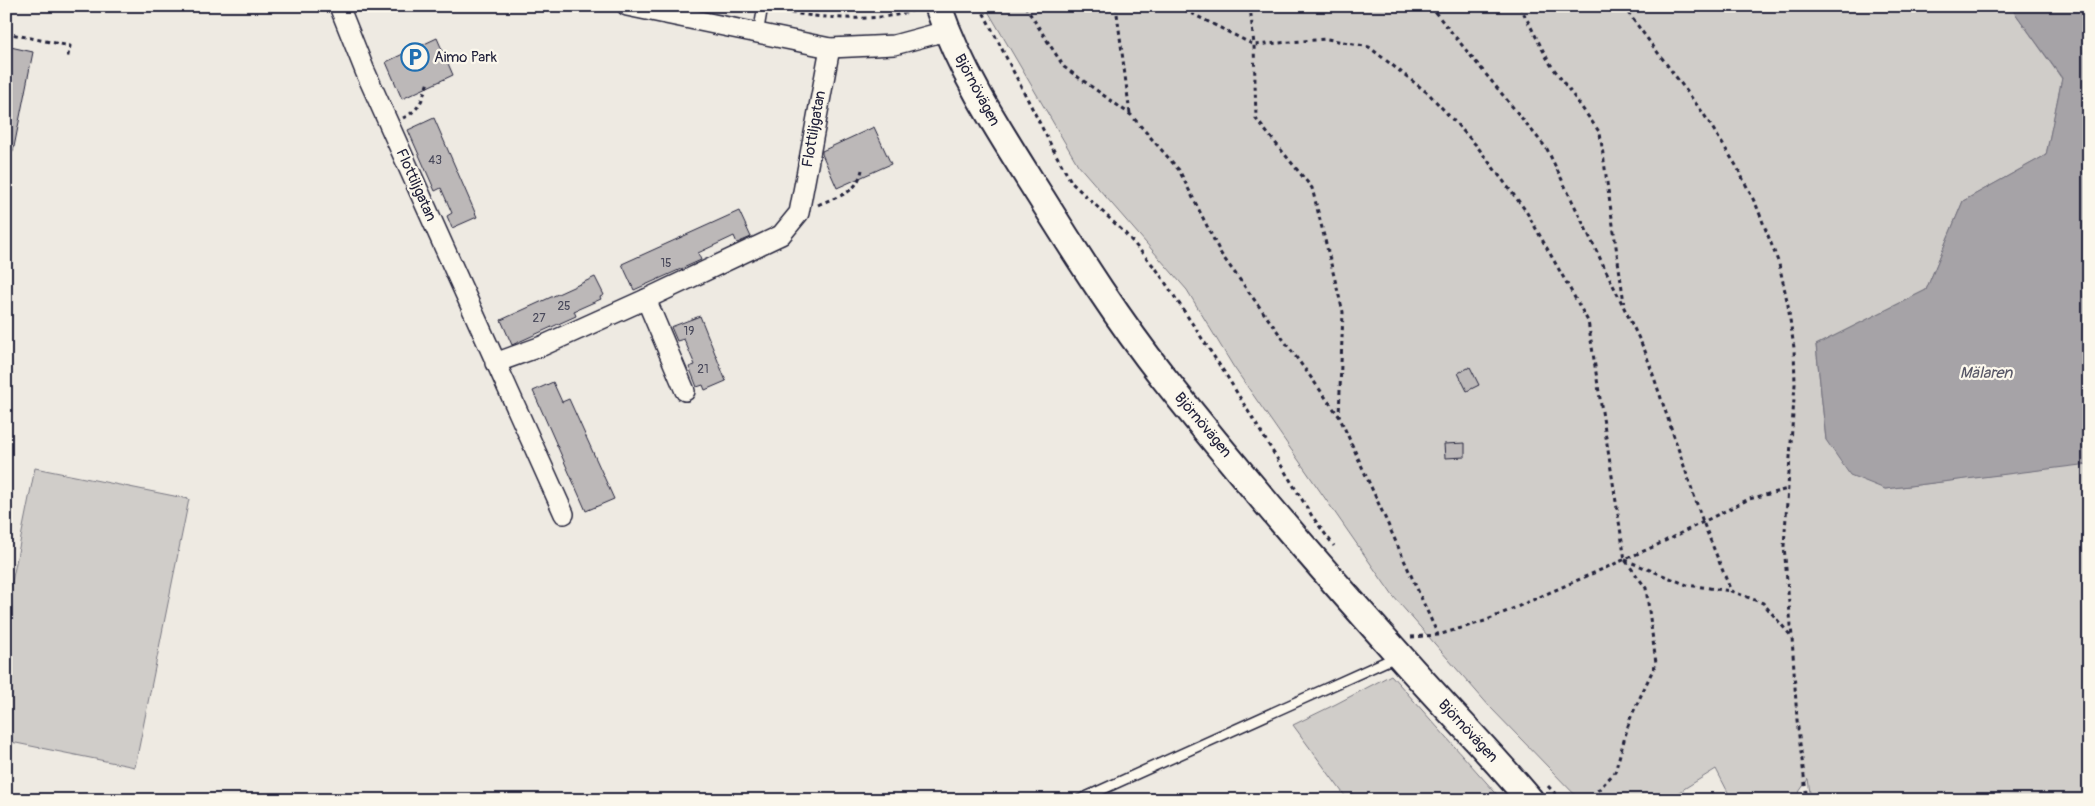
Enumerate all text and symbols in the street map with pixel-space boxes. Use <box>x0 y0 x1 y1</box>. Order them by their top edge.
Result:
parking icon: Aimo Park <box>400 42 430 72</box>
place label: Aimo Park <box>434 48 498 67</box>
street label: Björnövägen <box>950 51 1004 129</box>
street label: Flottiljgatan <box>798 89 830 169</box>
street label: Flottiljgatan <box>392 146 440 224</box>
house number: 43 <box>428 153 442 168</box>
house number: 15 <box>660 256 672 271</box>
house number: 25 <box>557 299 571 314</box>
house number: 27 <box>532 311 546 326</box>
house number: 19 <box>684 324 694 339</box>
house number: 21 <box>697 362 709 377</box>
water label: Mälaren <box>1960 363 2013 383</box>
street label: Björnövägen <box>1170 389 1236 461</box>
street label: Björnövägen <box>1434 696 1502 766</box>

